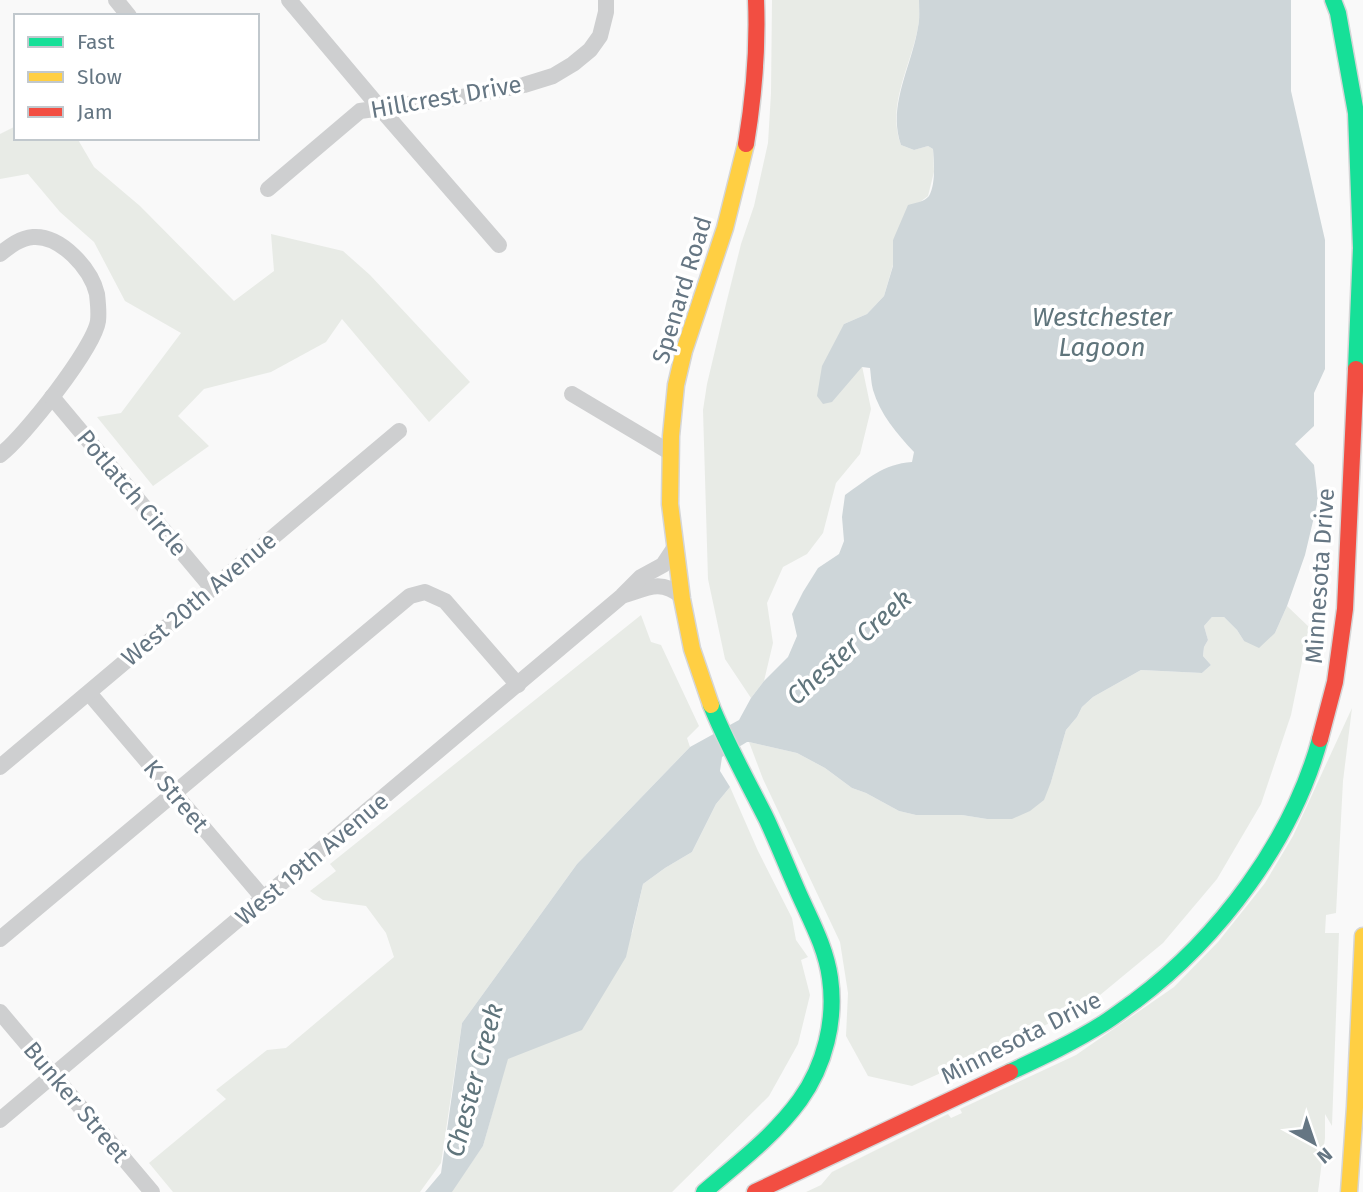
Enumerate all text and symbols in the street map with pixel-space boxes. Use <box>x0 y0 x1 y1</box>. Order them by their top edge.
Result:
legend <box>14 14 259 140</box>
text: Fast <box>77 29 115 55</box>
text: Slow <box>77 64 122 90</box>
street label: Hillcrest Drive <box>368 70 524 124</box>
text: Jam <box>77 99 113 125</box>
street label: Spenard Road <box>646 213 718 367</box>
water label: Westchester Lagoon <box>1032 302 1173 363</box>
street label: Potlatch Circle <box>71 424 193 562</box>
street label: Minnesota Drive <box>1300 487 1340 665</box>
street label: West 20th Avenue <box>116 526 282 672</box>
water label: Chester Creek <box>780 583 918 712</box>
street label: K Street <box>138 754 214 838</box>
street label: West 19th Avenue <box>230 787 394 931</box>
street label: Minnesota Drive <box>936 986 1106 1090</box>
water label: Chester Creek <box>439 1000 510 1160</box>
street label: Bunker Street <box>18 1036 135 1168</box>
north arrow <box>1279 1108 1349 1178</box>
text: N <box>1312 1143 1337 1169</box>

